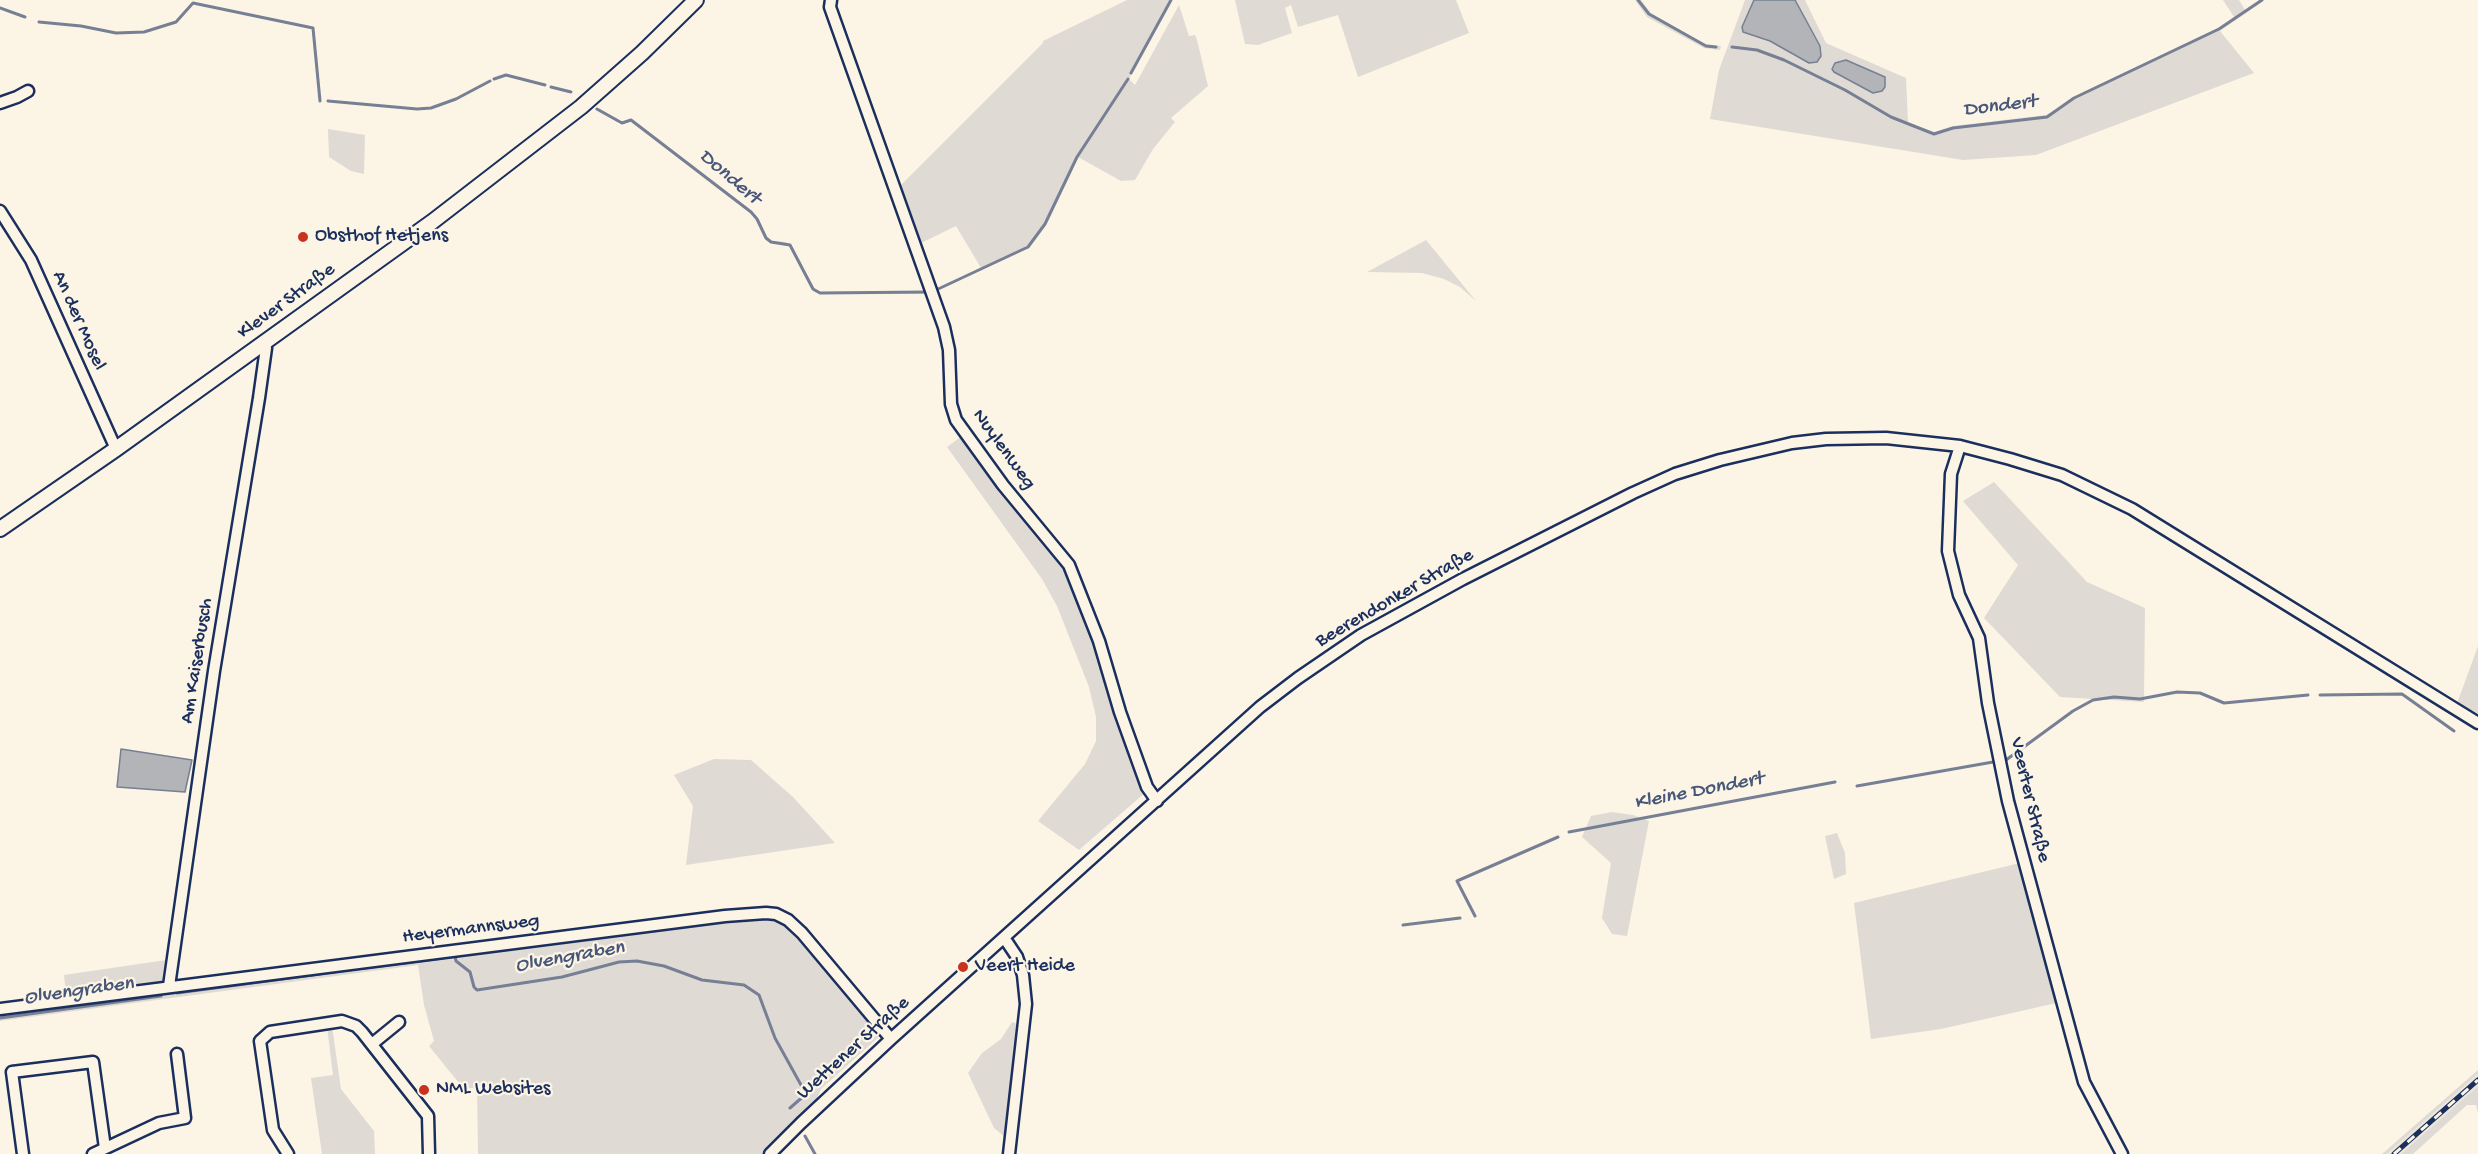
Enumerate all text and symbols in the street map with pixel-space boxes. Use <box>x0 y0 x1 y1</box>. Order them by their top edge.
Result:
water label: Dondert <box>1962 90 2038 124</box>
water label: Dondert <box>693 145 765 211</box>
place label: Obsthof Hetjens <box>315 225 448 249</box>
marker: Obsthof Hetjens <box>296 230 310 244</box>
street label: Klever Straße <box>234 259 340 345</box>
street label: An der Mosel <box>45 268 111 374</box>
street label: Nuylenweg <box>966 405 1040 495</box>
street label: Beerendonker Straße <box>1312 544 1478 654</box>
street label: Am Kaiserbusch <box>176 597 220 725</box>
street label: Veerter Straße <box>2003 735 2055 865</box>
water label: Kleine Dondert <box>1632 767 1766 817</box>
street label: Heyermannsweg <box>401 910 541 950</box>
water label: Olvengraben <box>514 936 626 980</box>
place label: Veert Heide <box>975 955 1075 979</box>
marker: Veert Heide <box>956 960 970 974</box>
water label: Olvengraben <box>23 972 135 1012</box>
street label: Wettener Straße <box>793 992 915 1106</box>
place label: NML Websites <box>436 1078 550 1102</box>
marker: NML Websites <box>417 1083 431 1097</box>

